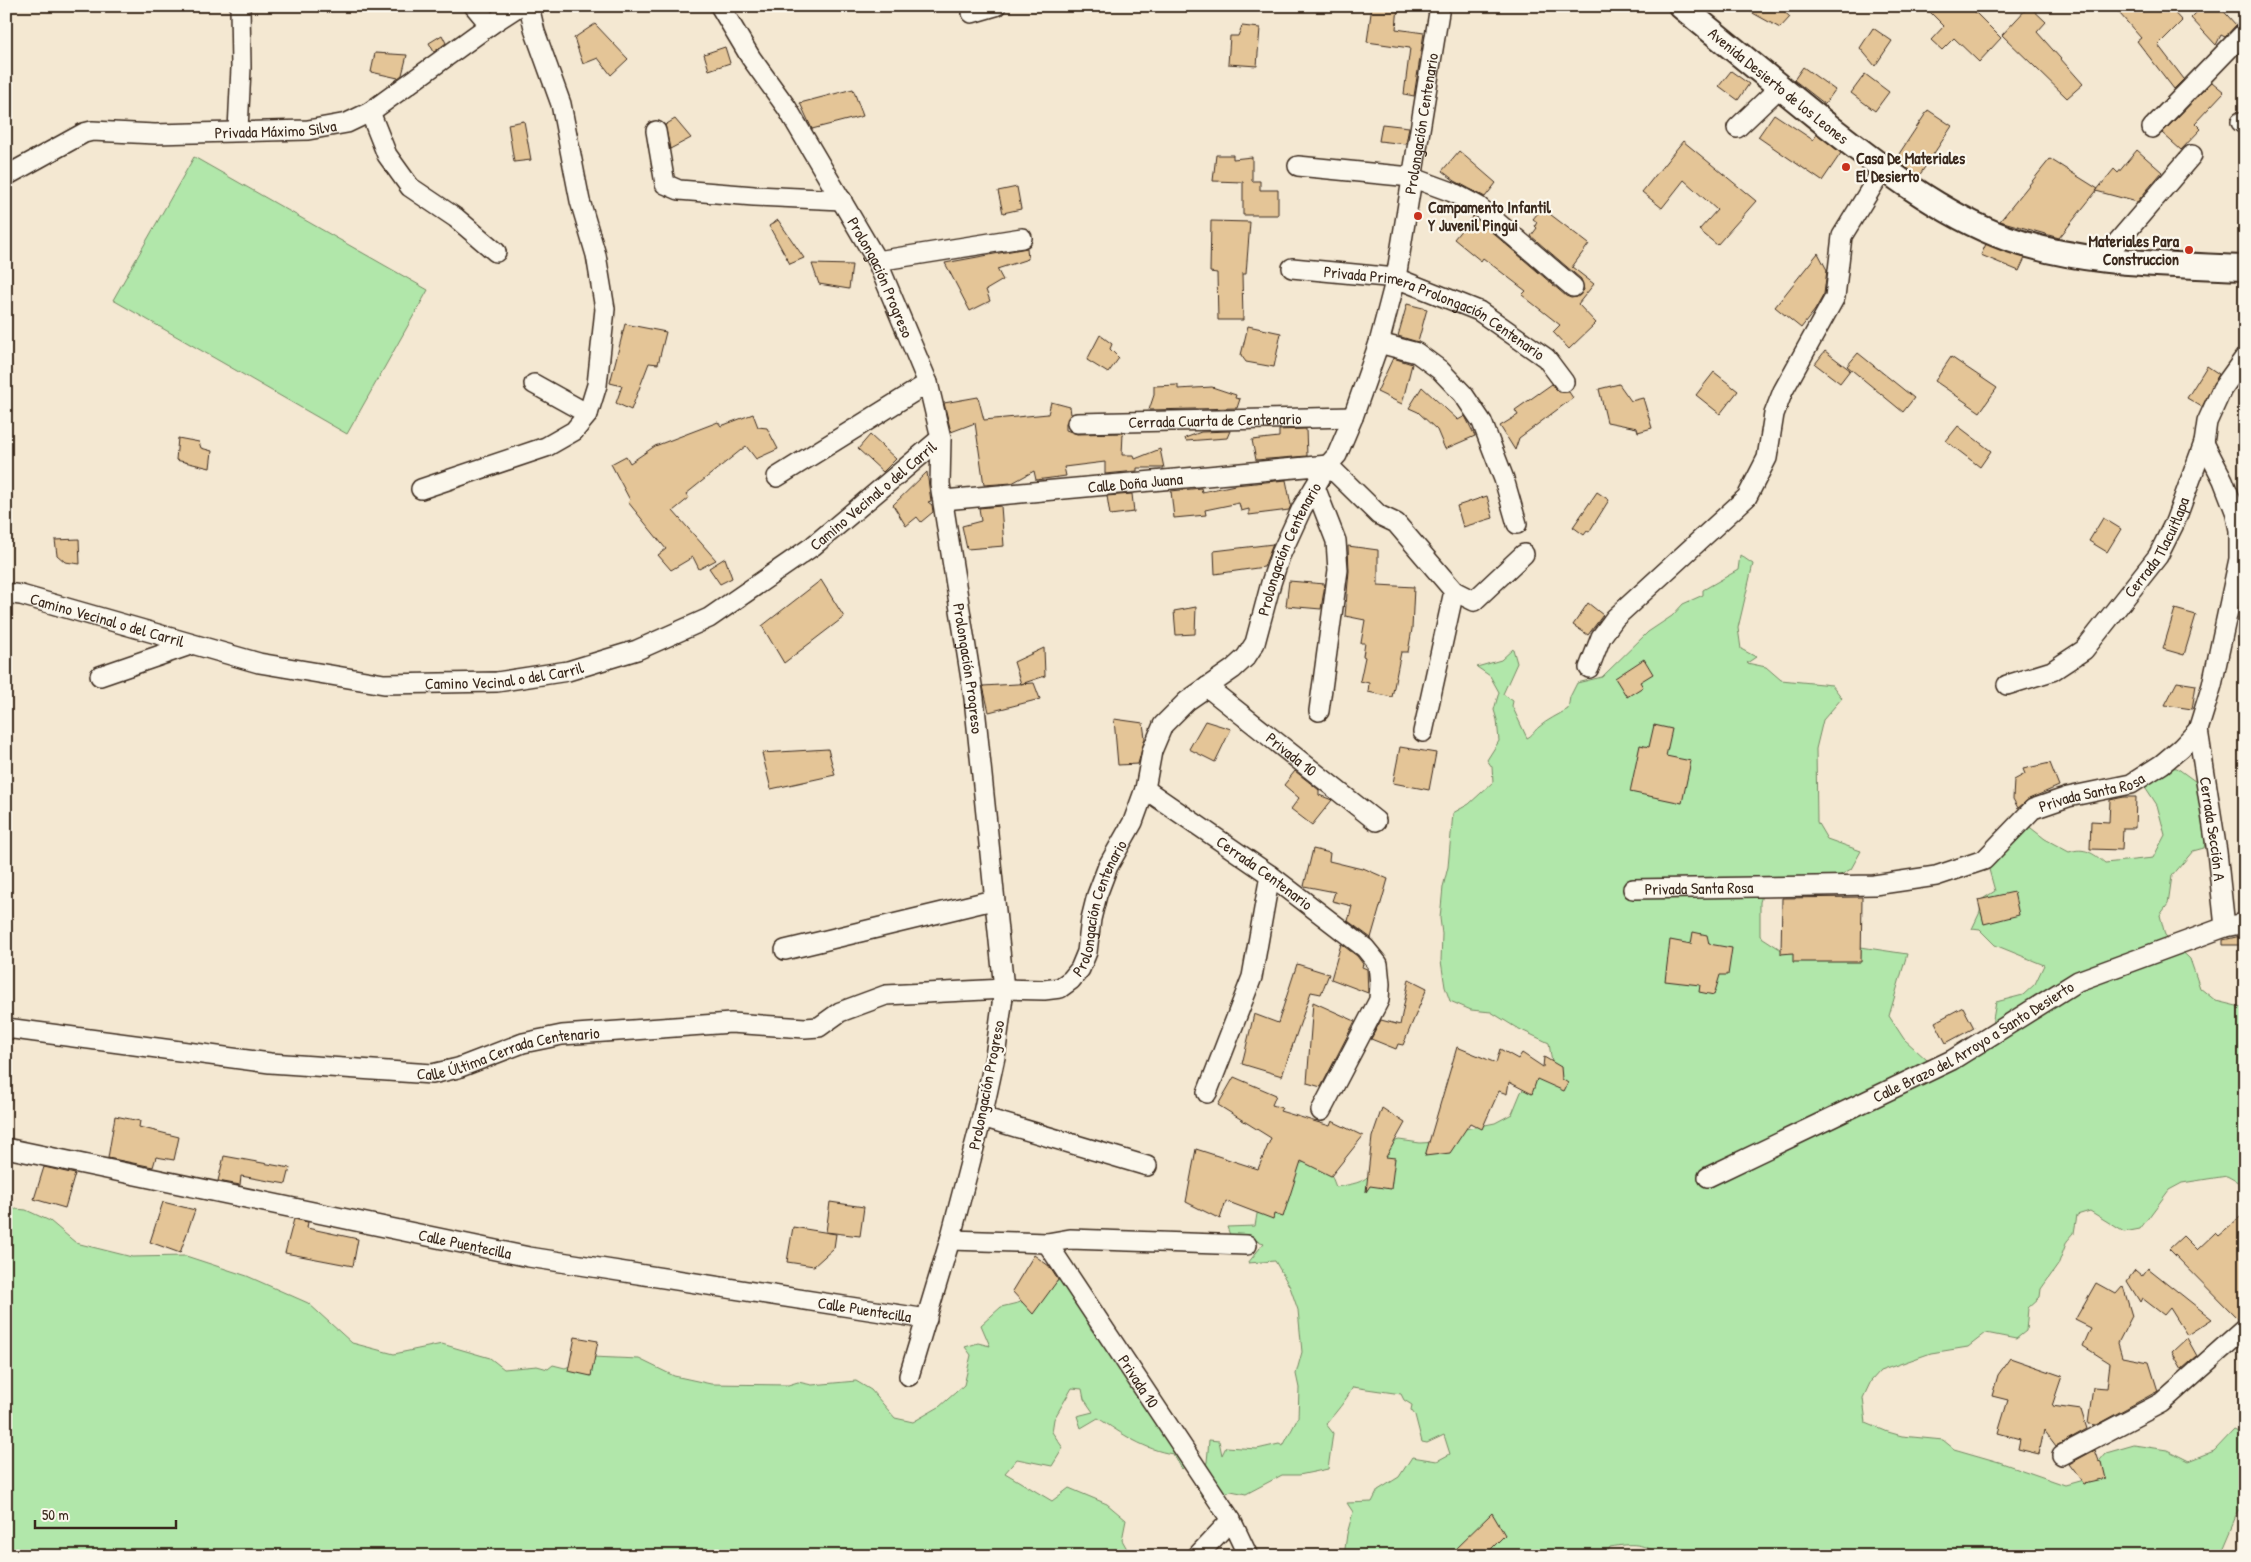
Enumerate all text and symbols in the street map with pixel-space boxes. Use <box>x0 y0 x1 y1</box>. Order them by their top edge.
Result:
street label: Avenida Desierto de los Leones <box>1704 22 1853 149</box>
street label: Prolongación Centenario <box>1399 51 1443 196</box>
street label: Privada Máximo Silva <box>214 114 338 143</box>
place label: Casa De Materiales El Desierto <box>1856 147 1966 187</box>
marker: Casa De Materiales El Desierto <box>1840 161 1852 173</box>
place label: Campamento Infantil Y Juvenil Pingui <box>1428 196 1551 237</box>
marker: Campamento Infantil Y Juvenil Pingui <box>1412 210 1424 222</box>
street label: Prolongación Progreso <box>842 213 919 341</box>
place label: Materiales Para Construccion <box>2088 230 2180 270</box>
marker: Materiales Para Construccion <box>2183 244 2195 256</box>
street label: Privada Primera Prolongación Centenario <box>1323 260 1550 365</box>
street label: Cerrada Cuarta de Centenario <box>1128 407 1302 433</box>
street label: Camino Vecinal o del Carril <box>805 435 941 555</box>
street label: Calle Doña Juana <box>1087 467 1184 498</box>
street label: Prolongación Centenario <box>1252 478 1326 618</box>
street label: Cerrada Tlacuitlapa <box>2119 494 2194 602</box>
street label: Camino Vecinal o del Carril <box>28 587 188 652</box>
street label: Prolongación Progreso <box>948 602 989 735</box>
street label: Camino Vecinal o del Carril <box>425 656 587 694</box>
street label: Privada 10 <box>1262 727 1322 781</box>
street label: Privada Santa Rosa <box>2036 767 2149 817</box>
street label: Cerrada Sección A <box>2194 775 2231 882</box>
street label: Cerrada Centenario <box>1212 830 1318 915</box>
street label: Prolongación Centenario <box>1067 835 1132 981</box>
street label: Privada Santa Rosa <box>1644 876 1754 900</box>
street label: Calle Brazo del Arroyo a Santo Desierto <box>1869 975 2078 1107</box>
street label: Prolongación Progreso <box>963 1018 1009 1152</box>
street label: Calle Última Cerrada Centenario <box>416 1021 601 1085</box>
street label: Calle Puentecilla <box>417 1223 514 1264</box>
street label: Calle Puentecilla <box>816 1291 913 1327</box>
street label: Privada 10 <box>1113 1350 1164 1412</box>
scale bar <box>35 1497 176 1529</box>
text: 50 m <box>42 1504 69 1525</box>

